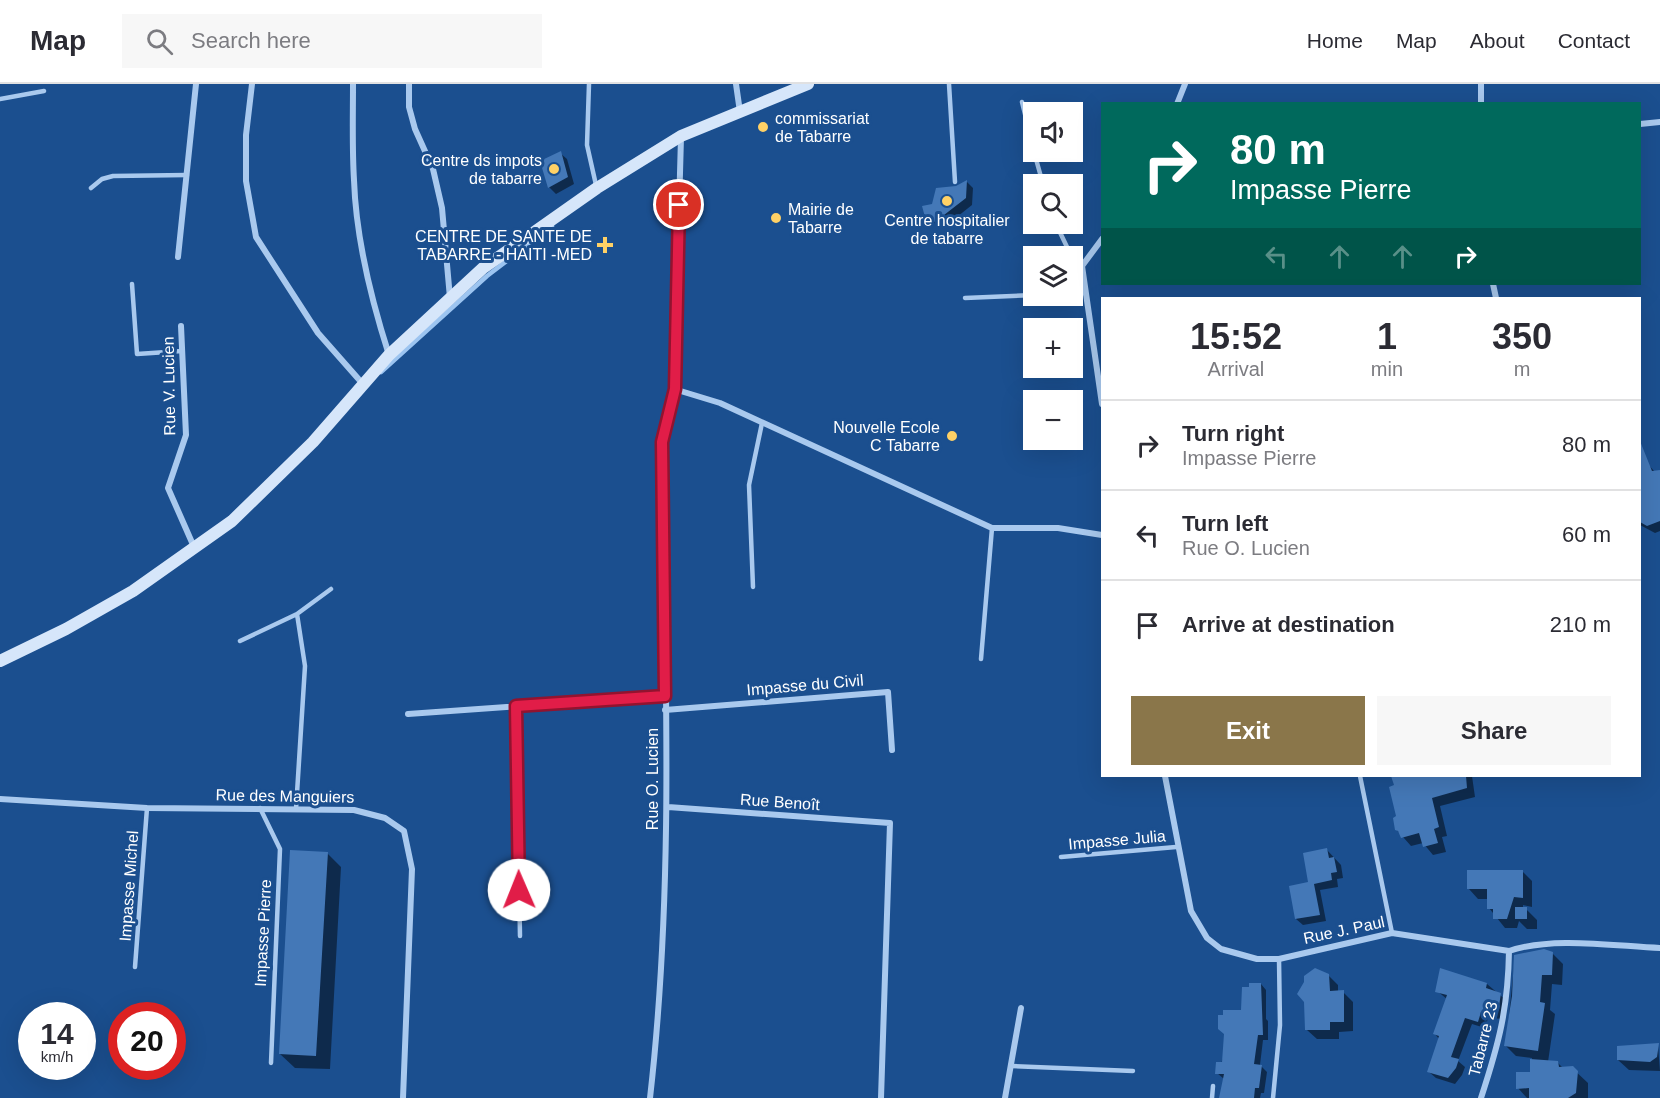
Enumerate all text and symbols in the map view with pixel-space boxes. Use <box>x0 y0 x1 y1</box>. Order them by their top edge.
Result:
search box <box>122 14 542 68</box>
text: Map <box>30 25 86 56</box>
icon: search <box>143 25 176 58</box>
text: Search here <box>191 28 311 53</box>
text: Home <box>1307 29 1363 52</box>
text: Map <box>1396 29 1437 52</box>
text: About <box>1470 29 1525 52</box>
text: Contact <box>1558 29 1630 52</box>
map controls <box>1023 102 1083 450</box>
button: sound <box>1023 102 1083 162</box>
place label: commissariat de Tabarre <box>775 110 870 145</box>
marker: commissariat de Tabarre <box>756 120 770 134</box>
icon: right <box>1131 126 1209 204</box>
text: 80 m <box>1230 126 1326 173</box>
place label: Centre ds impots de tabarre <box>421 152 542 187</box>
marker: Centre ds impots de tabarre <box>547 162 561 176</box>
button: search <box>1023 174 1083 234</box>
text: Impasse Pierre <box>1230 175 1412 205</box>
pin <box>653 179 704 230</box>
icon: arrive <box>662 188 695 221</box>
marker: Centre hospitalier de tabarre <box>940 194 954 208</box>
place label: Mairie de Tabarre <box>788 201 854 236</box>
marker: Mairie de Tabarre <box>769 211 783 225</box>
place label: Centre hospitalier de tabarre <box>884 212 1010 247</box>
place label: CENTRE DE SANTE DE TABARRE - HAITI -MED <box>415 228 592 263</box>
marker: CENTRE DE SANTE DE TABARRE - HAITI -MED <box>596 236 614 254</box>
icon: left <box>1260 240 1293 273</box>
icon: ahead <box>1323 240 1356 273</box>
icon: ahead <box>1386 240 1419 273</box>
icon: right <box>1449 240 1482 273</box>
button: layers <box>1023 246 1083 306</box>
text: 15:52 <box>1190 316 1282 357</box>
text: 1 <box>1377 316 1397 357</box>
text: 350 <box>1492 316 1552 357</box>
button: + <box>1023 318 1083 378</box>
street label: Rue V. Lucien <box>160 336 178 436</box>
text: Arrival <box>1208 358 1264 380</box>
text: min <box>1371 358 1403 380</box>
text: m <box>1514 358 1530 380</box>
button: − <box>1023 390 1083 450</box>
place label: Nouvelle Ecole C Tabarre <box>833 419 940 454</box>
text: Turn right <box>1182 421 1284 446</box>
marker: Nouvelle Ecole C Tabarre <box>945 429 959 443</box>
icon: right <box>1131 429 1164 462</box>
text: 80 m <box>1562 432 1611 457</box>
text: Impasse Pierre <box>1182 447 1317 469</box>
text: Turn left <box>1182 511 1268 536</box>
icon: left <box>1131 519 1164 552</box>
text: 60 m <box>1562 522 1611 547</box>
text: Rue O. Lucien <box>1182 537 1310 559</box>
icon: arrive <box>1131 609 1164 642</box>
text: Arrive at destination <box>1182 612 1395 637</box>
text: 210 m <box>1550 612 1611 637</box>
street label: Impasse du Civil <box>746 671 864 699</box>
button: Exit <box>1131 696 1365 765</box>
button: Share <box>1377 696 1611 765</box>
street label: Rue O. Lucien <box>644 728 661 830</box>
street label: Rue des Manguiers <box>215 786 355 806</box>
street label: Rue Benoît <box>739 791 821 813</box>
street label: Impasse Julia <box>1068 827 1167 853</box>
street label: Impasse Michel <box>117 830 141 942</box>
position arrow <box>487 858 551 922</box>
street label: Impasse Pierre <box>252 879 274 987</box>
street label: Rue J. Paul <box>1302 913 1386 947</box>
street label: Tabarre 23 <box>1465 1000 1501 1078</box>
speed limit sign: 20 <box>108 1002 186 1080</box>
text: 14 <box>40 1017 74 1050</box>
text: km/h <box>41 1048 73 1065</box>

